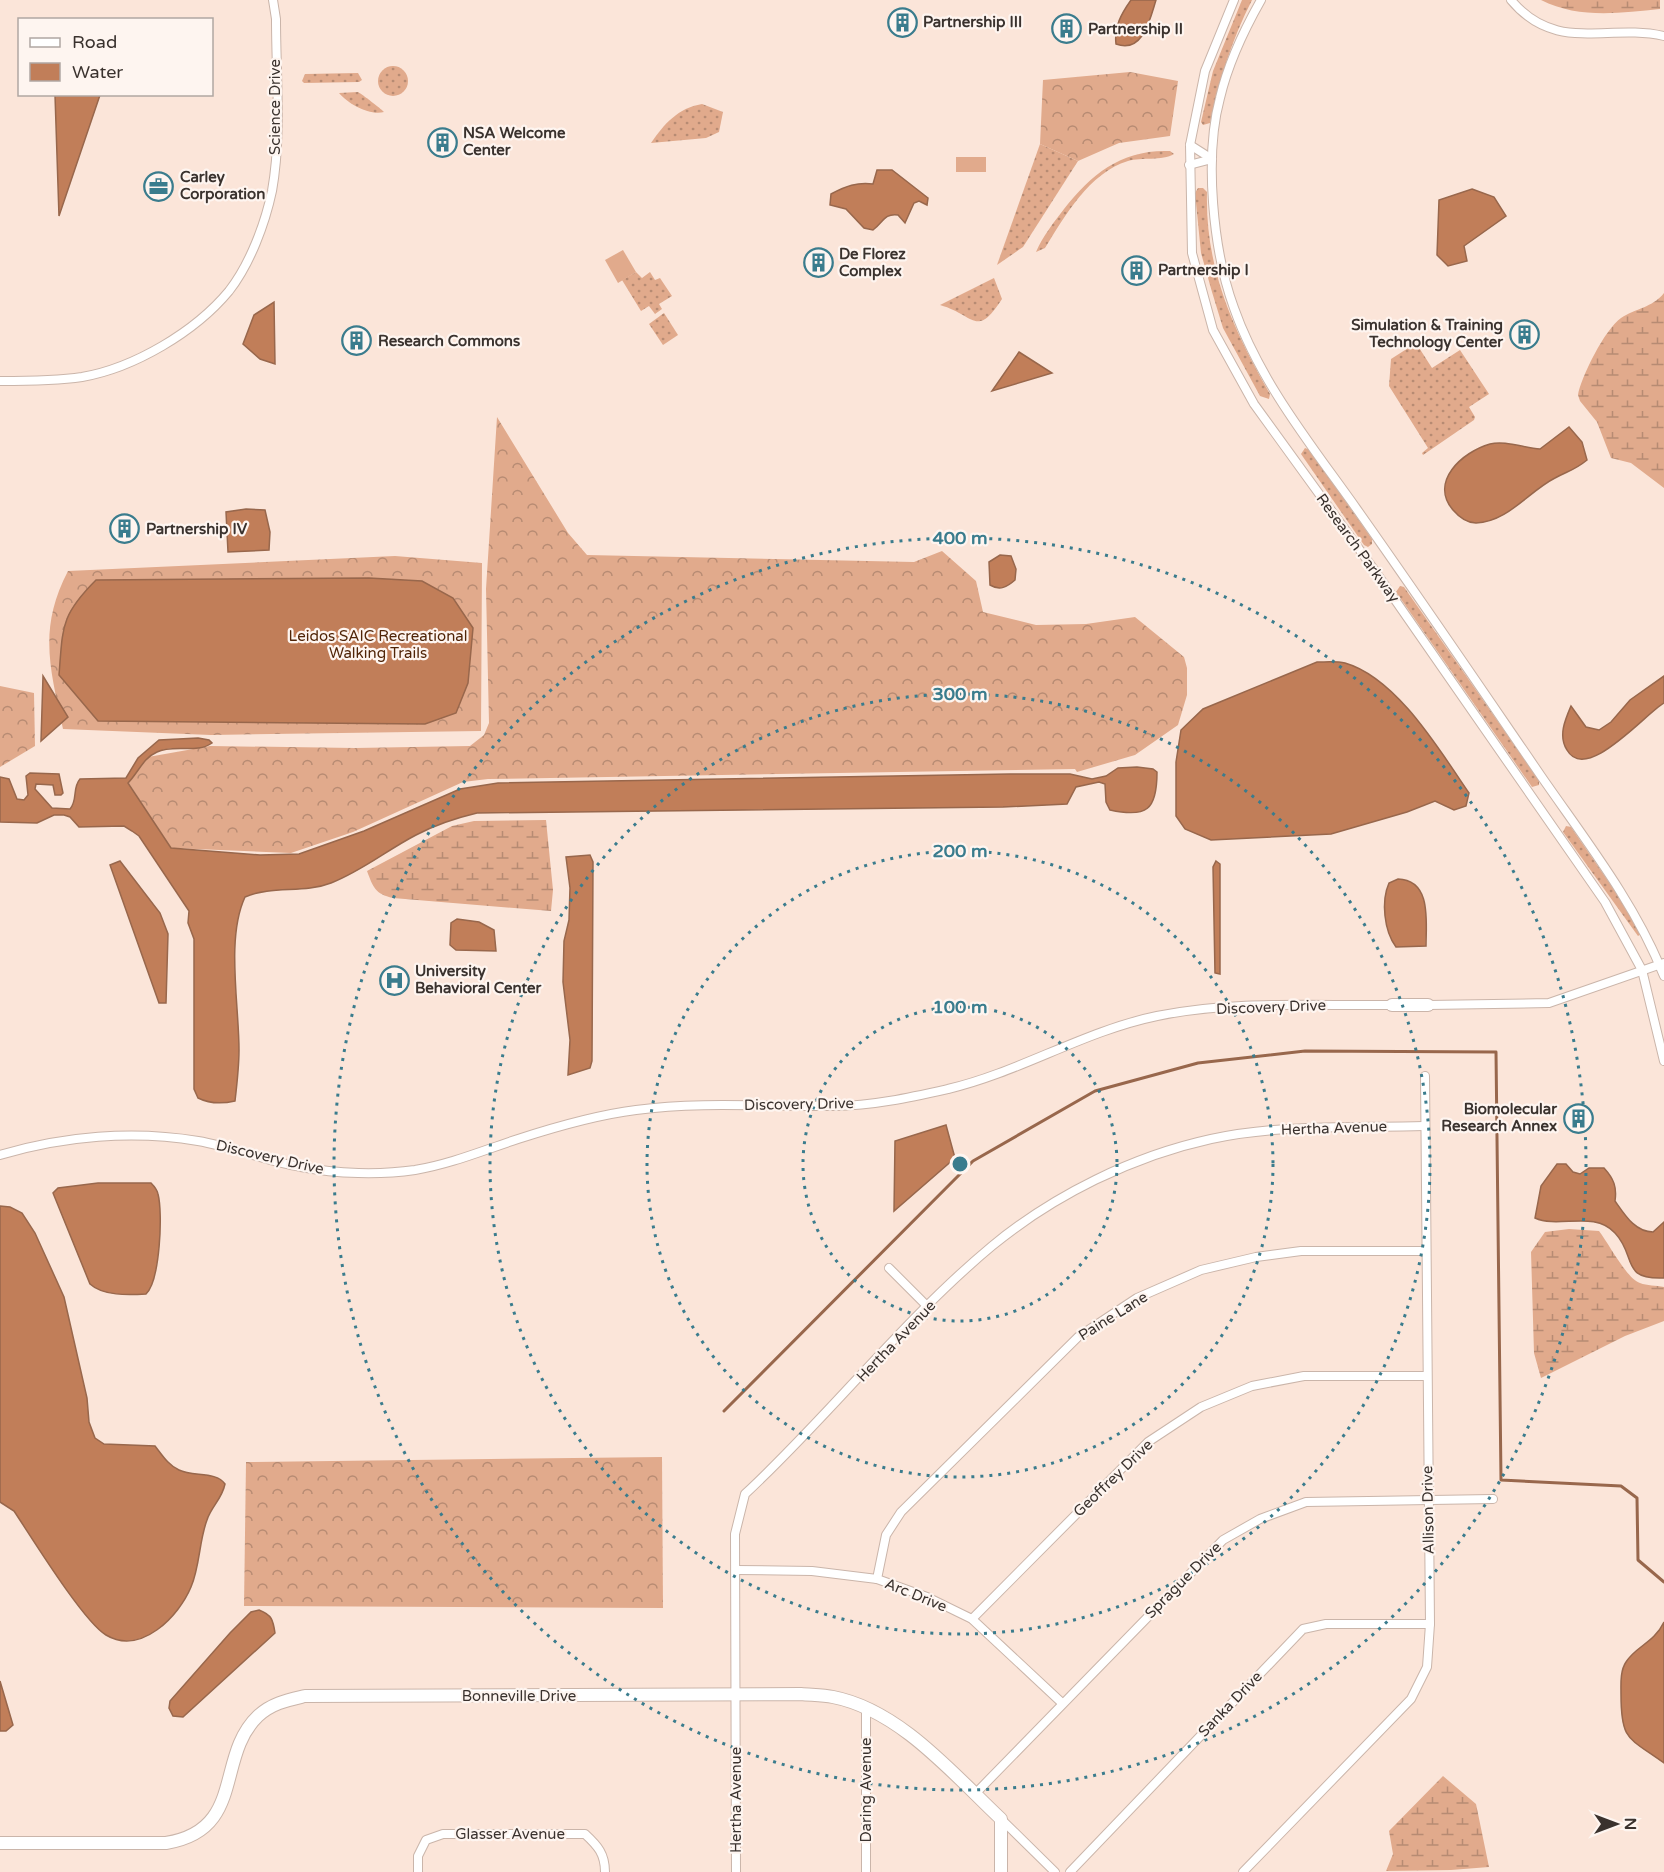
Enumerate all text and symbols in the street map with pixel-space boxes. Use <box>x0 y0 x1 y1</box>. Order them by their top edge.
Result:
building icon: Partnership III <box>886 6 918 38</box>
place label: Partnership III <box>923 13 1022 32</box>
building icon: Partnership II <box>1051 13 1083 45</box>
legend <box>18 18 213 96</box>
place label: Partnership II <box>1088 20 1183 39</box>
text: Road <box>72 31 117 53</box>
street label: Science Drive <box>266 59 284 155</box>
text: Water <box>72 61 123 83</box>
place label: NSA Welcome Center <box>463 124 566 159</box>
building icon: NSA Welcome Center <box>426 126 458 158</box>
place label: Carley Corporation <box>180 168 265 204</box>
office icon: Carley Corporation <box>143 170 175 202</box>
place label: De Florez Complex <box>839 245 906 281</box>
building icon: De Florez Complex <box>802 247 834 279</box>
building icon: Partnership I <box>1121 254 1153 286</box>
place label: Partnership I <box>1158 261 1249 280</box>
place label: Simulation & Training Technology Center <box>1351 316 1503 352</box>
building icon: Simulation & Training Technology Center <box>1508 318 1540 350</box>
building icon: Research Commons <box>341 325 373 357</box>
place label: Research Commons <box>378 332 520 350</box>
street label: Research Parkway <box>1313 490 1403 606</box>
building icon: Partnership IV <box>109 513 141 545</box>
place label: Partnership IV <box>146 520 248 539</box>
text: 400 m <box>932 527 988 549</box>
park label: Leidos SAIC Recreational Walking Trails <box>289 627 467 662</box>
text: 300 m <box>932 683 988 705</box>
text: 200 m <box>932 840 988 862</box>
place label: University Behavioral Center <box>415 962 542 997</box>
hospital icon: University Behavioral Center <box>378 964 410 996</box>
text: 100 m <box>932 996 988 1018</box>
street label: Discovery Drive <box>1216 996 1326 1018</box>
street label: Discovery Drive <box>744 1094 854 1114</box>
place label: Biomolecular Research Annex <box>1441 1100 1557 1135</box>
building icon: Biomolecular Research Annex <box>1562 1102 1594 1134</box>
street label: Hertha Avenue <box>1281 1117 1387 1139</box>
street label: Discovery Drive <box>214 1136 326 1178</box>
centre of rings <box>950 1154 970 1174</box>
street label: Paine Lane <box>1075 1288 1151 1344</box>
street label: Hertha Avenue <box>853 1297 939 1385</box>
street label: Geoffrey Drive <box>1070 1436 1156 1520</box>
street label: Allison Drive <box>1418 1466 1438 1554</box>
street label: Sprague Drive <box>1141 1538 1225 1622</box>
street label: Arc Drive <box>882 1574 950 1616</box>
street label: Sanka Drive <box>1194 1667 1266 1741</box>
street label: Bonneville Drive <box>462 1687 576 1705</box>
street label: Daring Avenue <box>857 1737 875 1843</box>
street label: Hertha Avenue <box>727 1747 745 1853</box>
north arrow <box>1586 1794 1646 1854</box>
text: N <box>1620 1818 1640 1830</box>
street label: Glasser Avenue <box>455 1825 565 1843</box>

